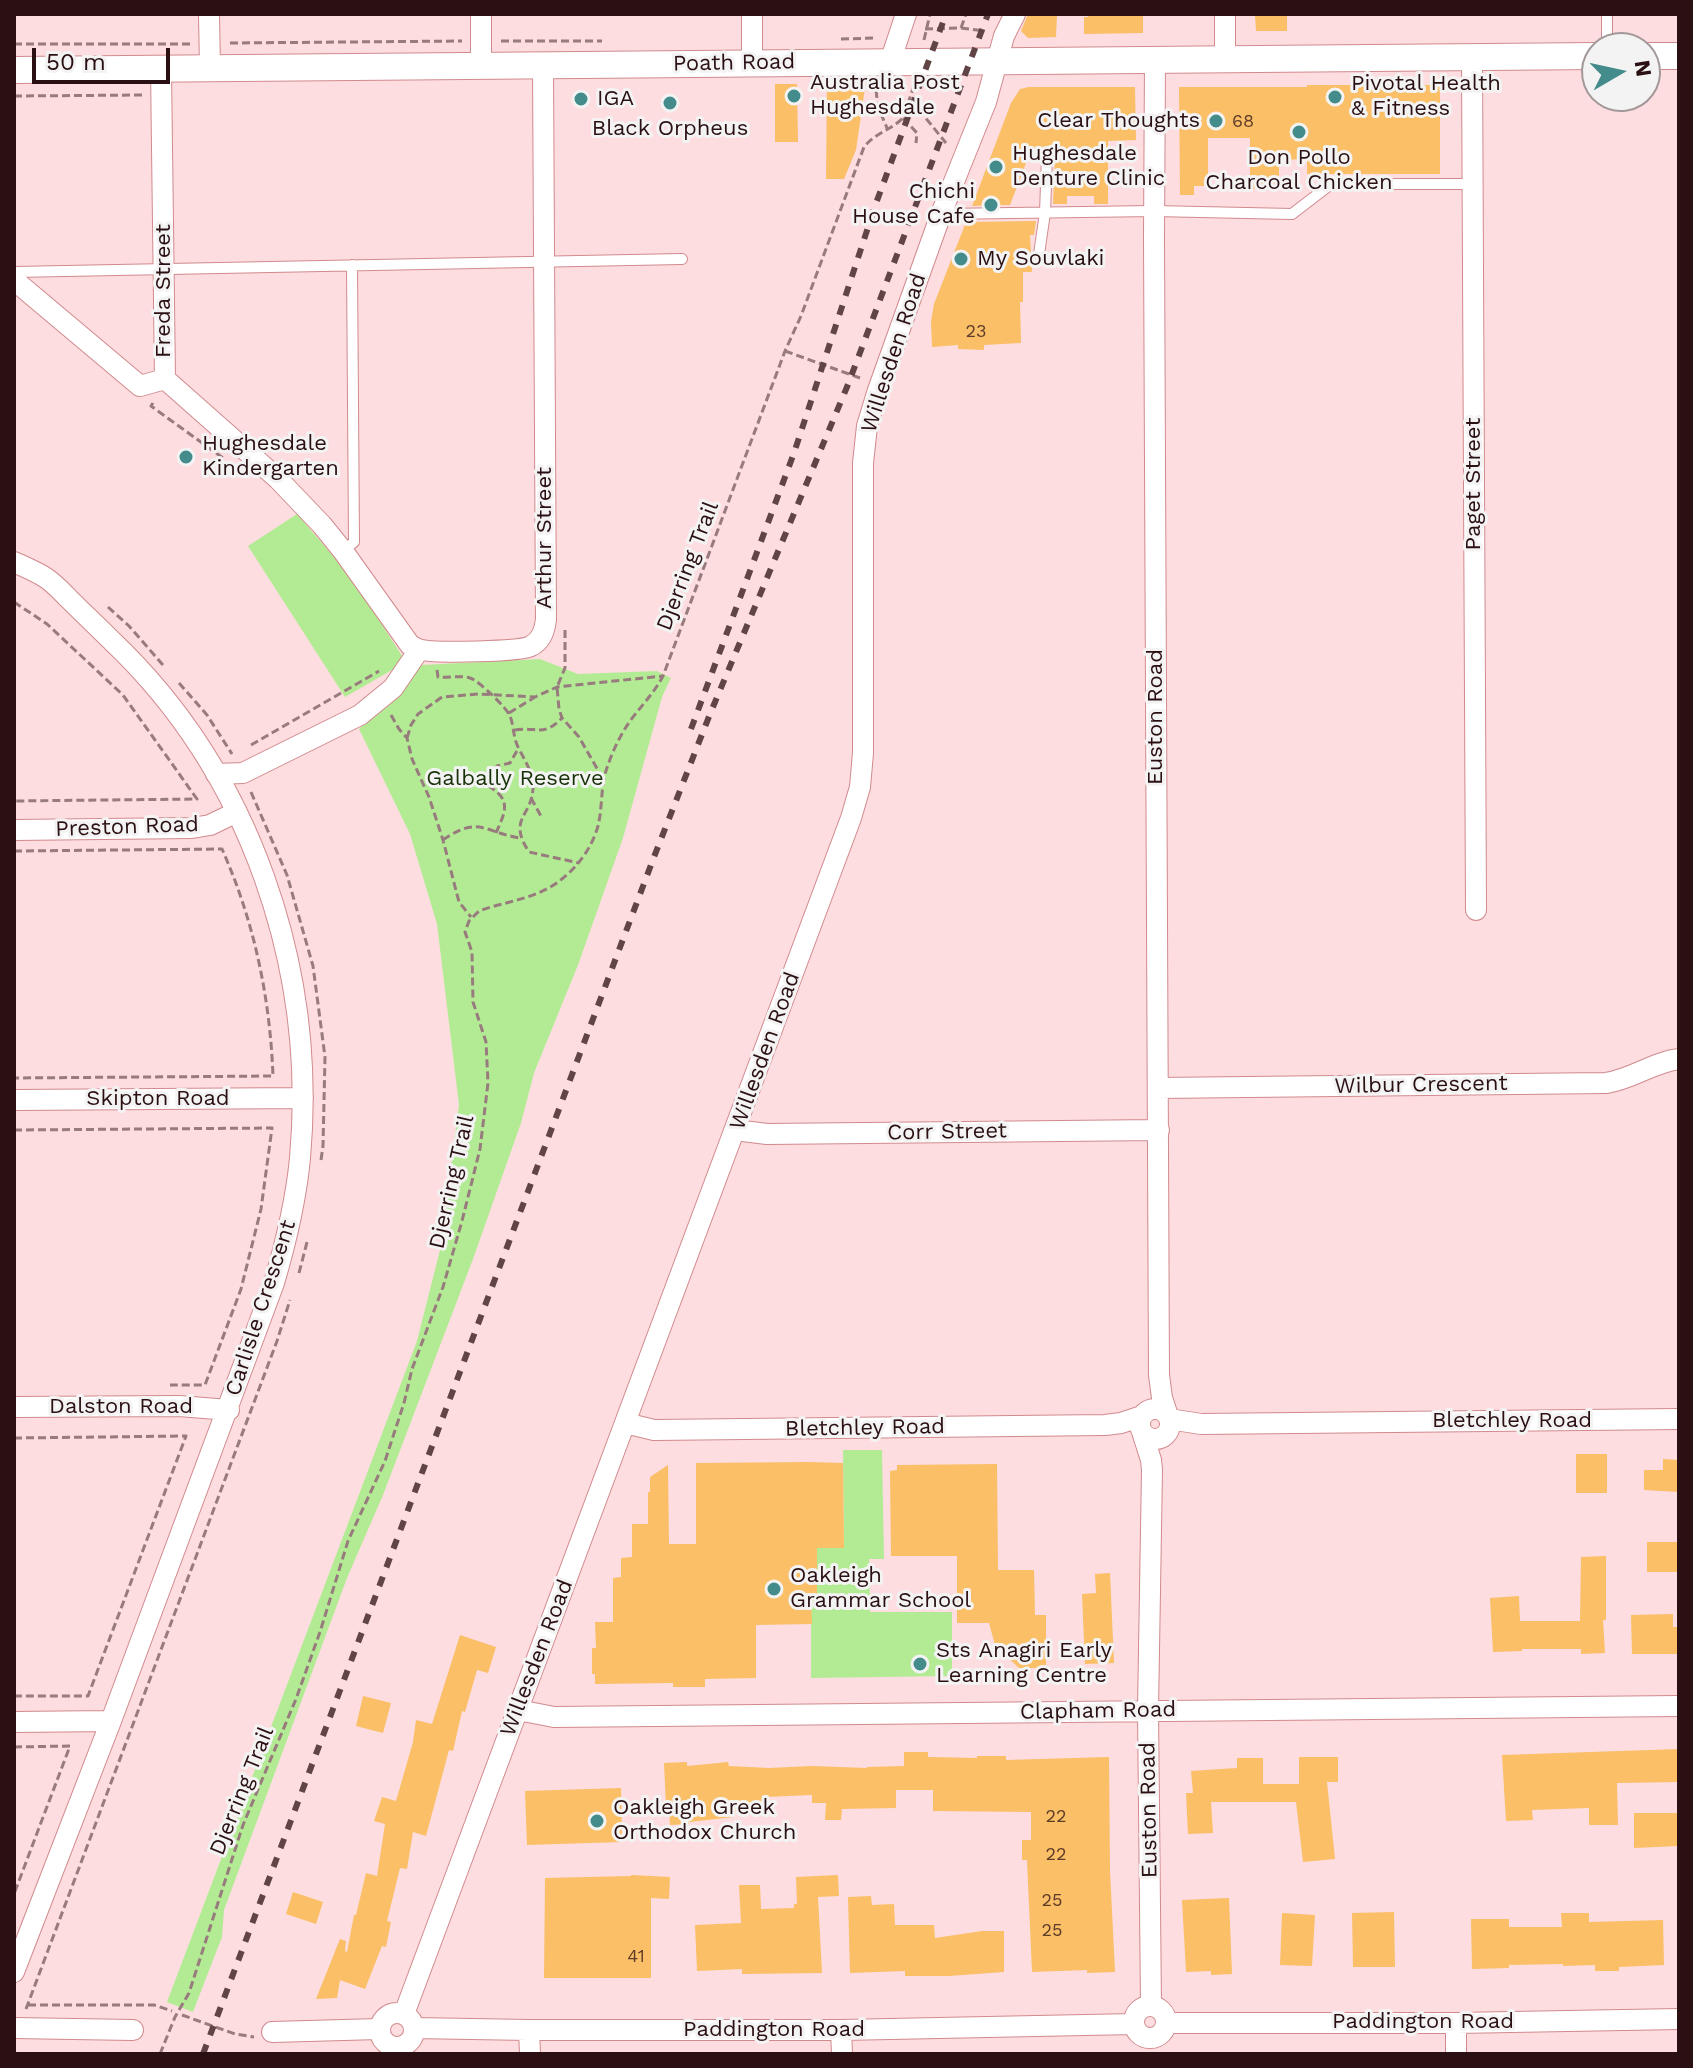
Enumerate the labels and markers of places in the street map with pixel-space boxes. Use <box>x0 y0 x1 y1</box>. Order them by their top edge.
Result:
place label: Australia Post Hughesdale <box>810 70 960 122</box>
place label: Pivotal Health & Fitness <box>1351 71 1501 122</box>
place label: IGA <box>597 86 634 112</box>
marker: Australia Post Hughesdale <box>785 87 803 105</box>
marker: Pivotal Health & Fitness <box>1326 88 1344 106</box>
marker: IGA <box>572 90 590 108</box>
marker: Black Orpheus <box>661 94 679 112</box>
place label: Clear Thoughts <box>1037 108 1200 134</box>
marker: Clear Thoughts <box>1207 112 1225 130</box>
place label: Black Orpheus <box>592 116 748 142</box>
marker: Don Pollo Charcoal Chicken <box>1290 123 1308 141</box>
place label: Hughesdale Denture Clinic <box>1012 141 1165 192</box>
place label: Don Pollo Charcoal Chicken <box>1205 145 1393 196</box>
marker: Hughesdale Denture Clinic <box>987 158 1005 176</box>
place label: Chichi House Cafe <box>852 179 975 230</box>
marker: Chichi House Cafe <box>982 196 1000 214</box>
place label: My Souvlaki <box>977 246 1104 272</box>
marker: My Souvlaki <box>952 250 970 268</box>
place label: Hughesdale Kindergarten <box>202 431 339 482</box>
marker: Hughesdale Kindergarten <box>177 448 195 466</box>
place label: Oakleigh Grammar School <box>790 1563 971 1614</box>
marker: Oakleigh Grammar School <box>765 1580 783 1598</box>
place label: Sts Anagiri Early Learning Centre <box>936 1638 1112 1690</box>
marker: Sts Anagiri Early Learning Centre <box>911 1655 929 1673</box>
place label: Oakleigh Greek Orthodox Church <box>613 1795 796 1846</box>
marker: Oakleigh Greek Orthodox Church <box>588 1812 606 1830</box>

